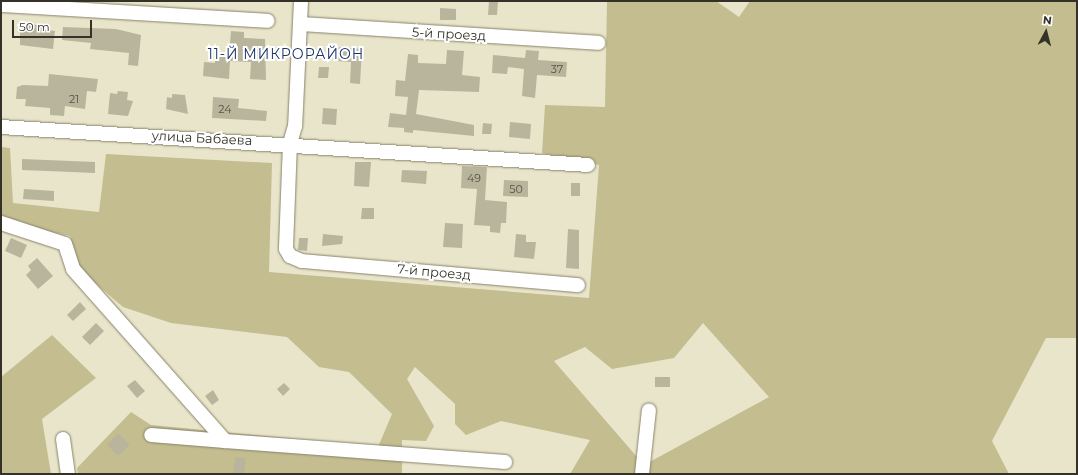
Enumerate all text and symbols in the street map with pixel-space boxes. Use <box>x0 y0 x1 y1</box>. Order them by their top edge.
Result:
scale bar <box>14 12 94 38</box>
north arrow <box>1026 12 1066 52</box>
text: N <box>1042 13 1053 28</box>
text: 50 m <box>19 19 50 34</box>
street label: 5-й проезд <box>412 24 486 44</box>
district label: 11-Й МИКРОРАЙОН <box>208 46 364 62</box>
house number: 37 <box>551 62 563 76</box>
house number: 21 <box>69 92 79 106</box>
house number: 24 <box>218 102 232 116</box>
street label: улица Бабаева <box>151 128 253 148</box>
house number: 49 <box>467 171 481 185</box>
house number: 50 <box>509 182 523 196</box>
street label: 7-й проезд <box>397 261 471 283</box>

